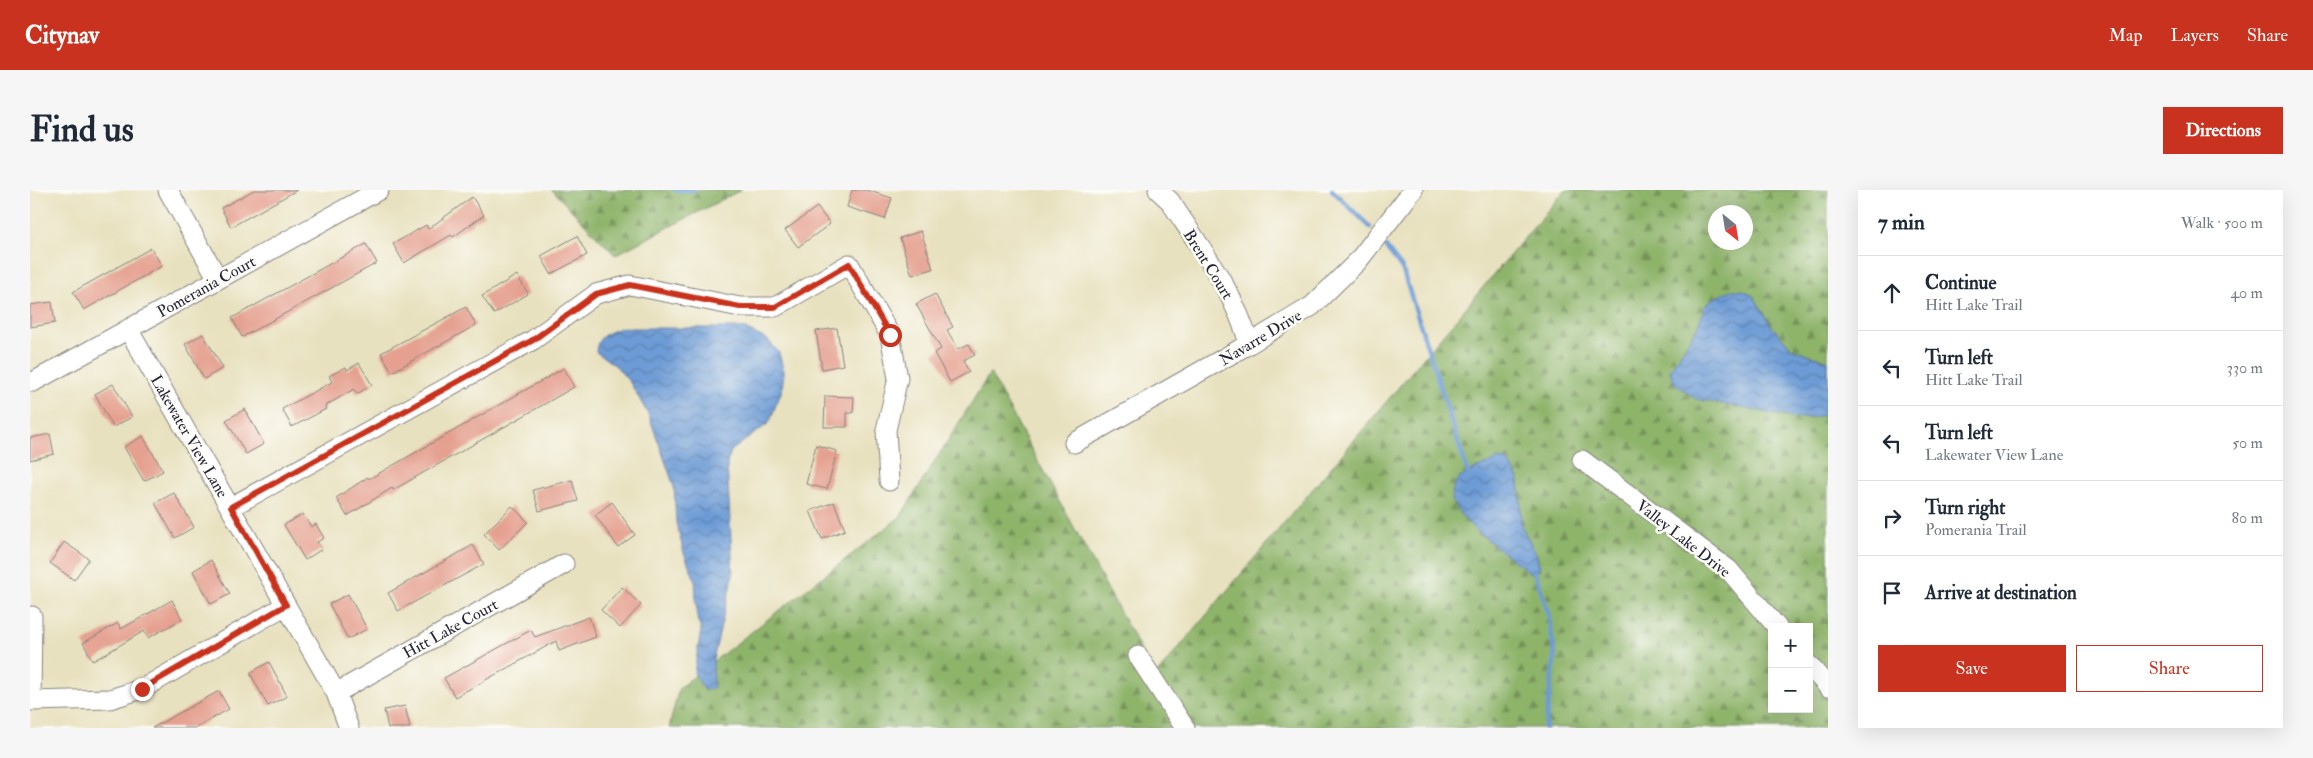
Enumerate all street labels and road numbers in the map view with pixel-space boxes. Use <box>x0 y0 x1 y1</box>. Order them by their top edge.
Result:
street label: Brent Court <box>1179 226 1237 303</box>
street label: Pomerania Court <box>154 252 259 322</box>
street label: Navarre Drive <box>1216 305 1305 370</box>
street label: Lakewater View Lane <box>146 372 233 502</box>
street label: Valley Lake Drive <box>1632 496 1735 582</box>
street label: Hitt Lake Court <box>400 595 501 663</box>

